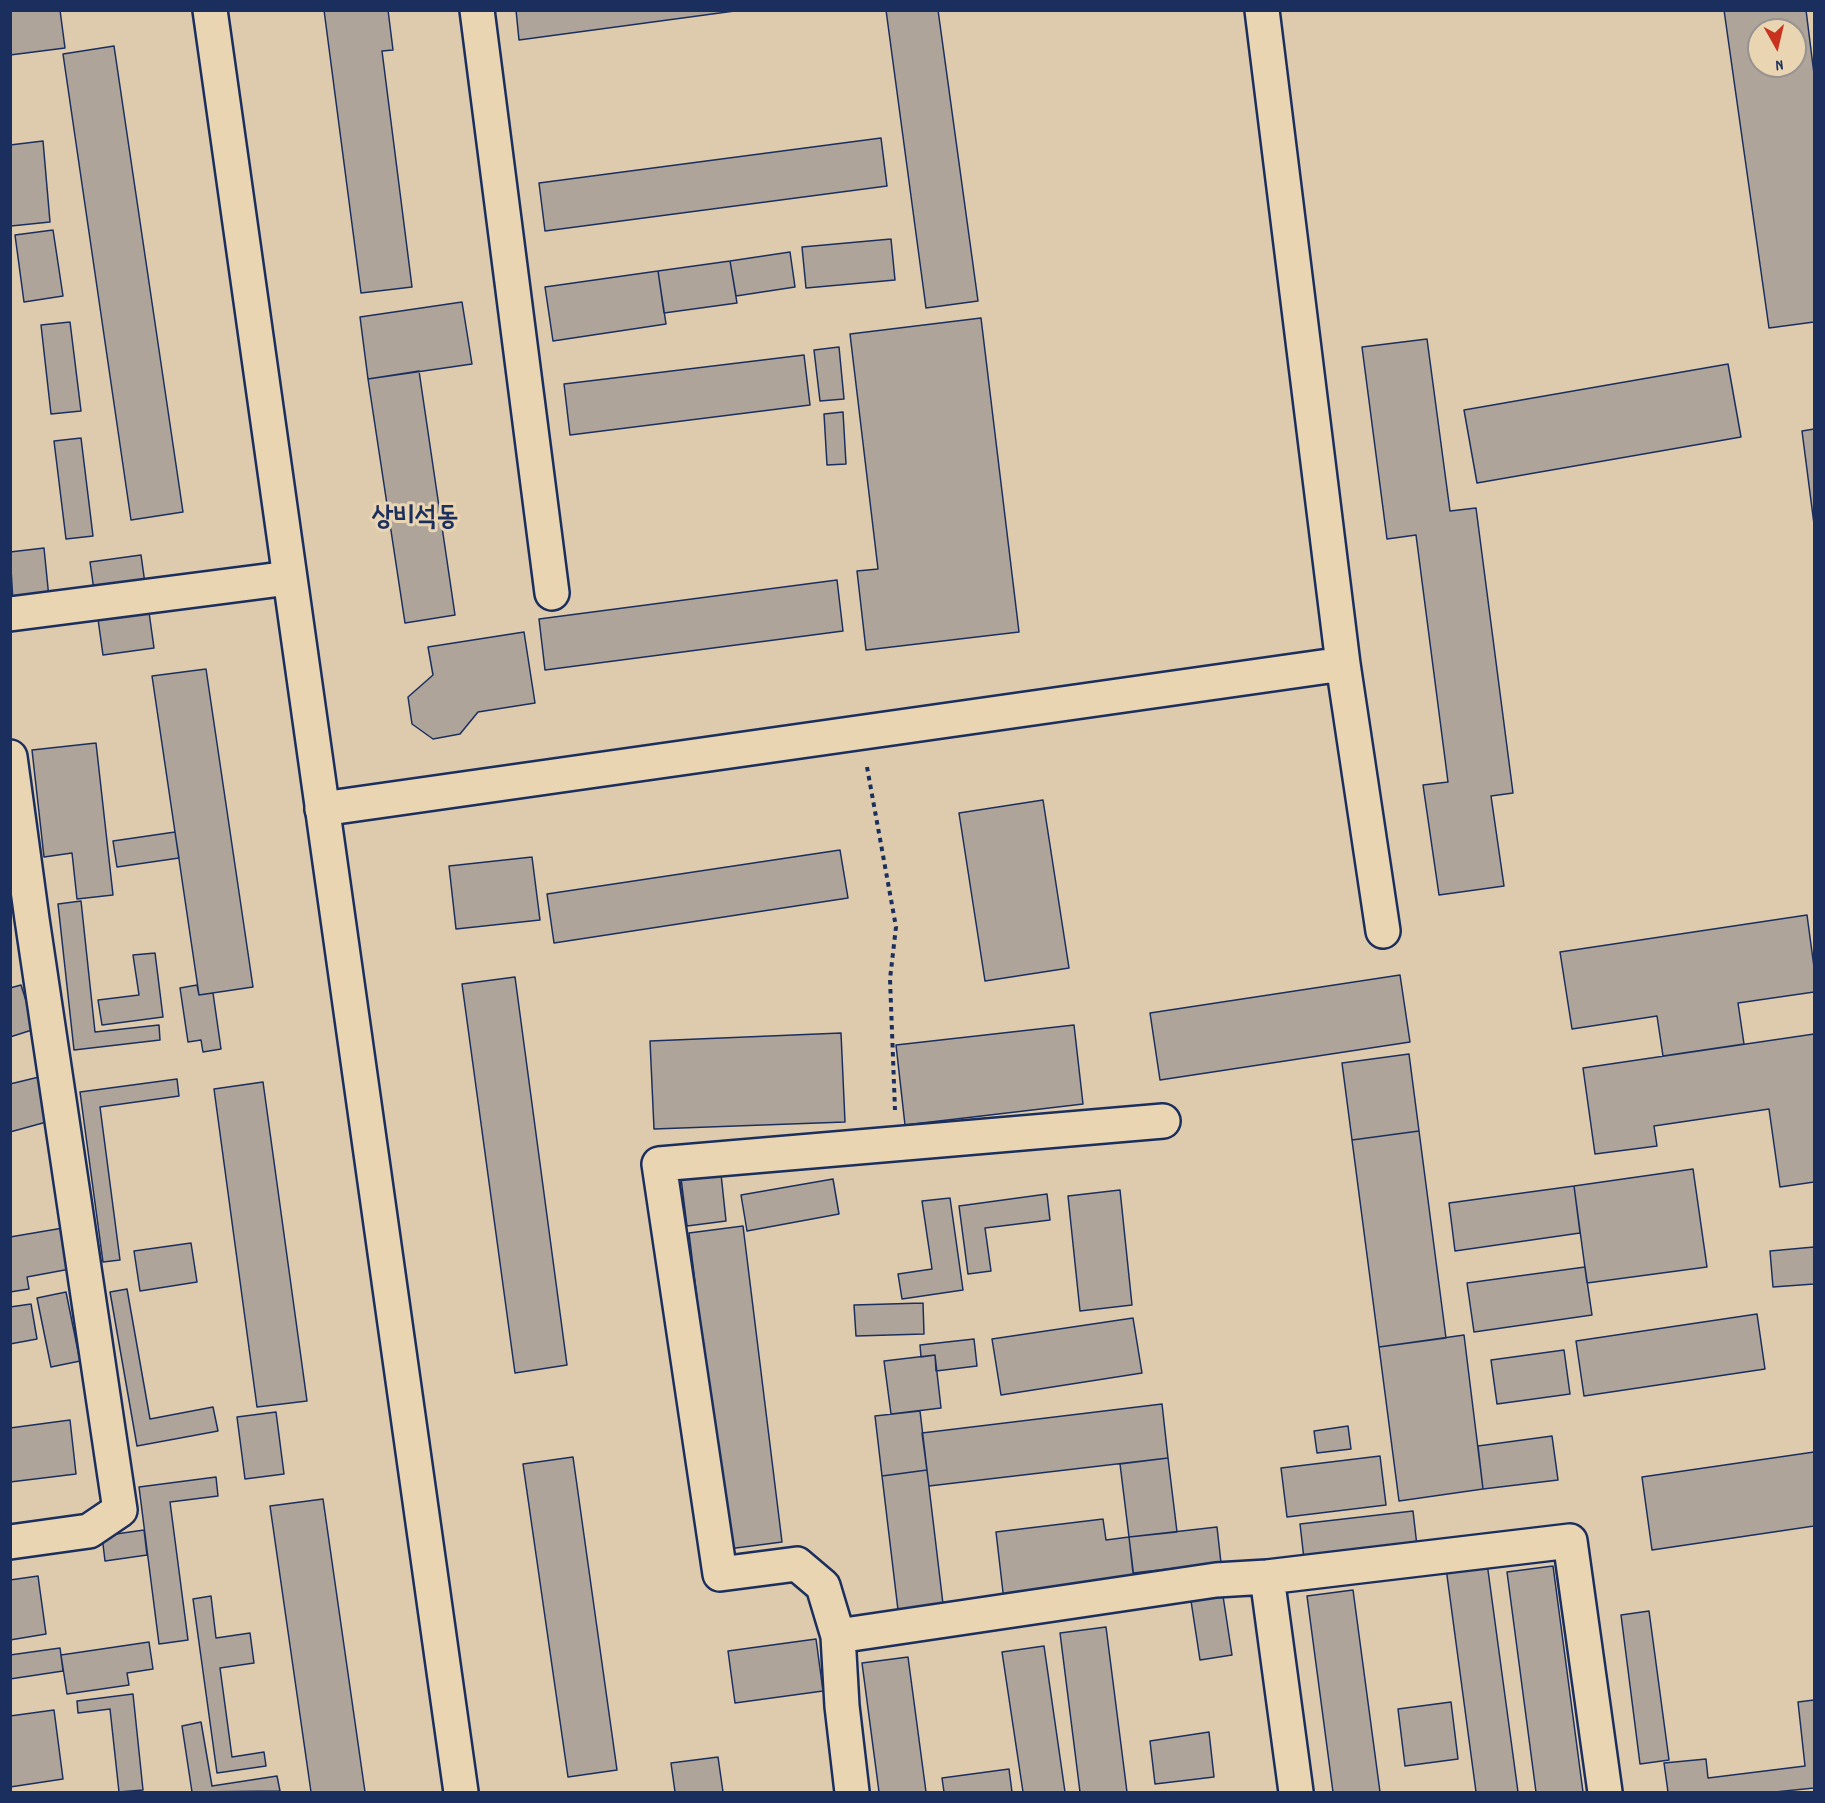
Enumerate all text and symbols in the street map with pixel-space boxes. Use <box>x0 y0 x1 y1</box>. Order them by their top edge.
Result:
north arrow <box>1747 18 1807 78</box>
text: N <box>1774 52 1785 76</box>
district label: 상비석동 <box>372 504 458 536</box>

